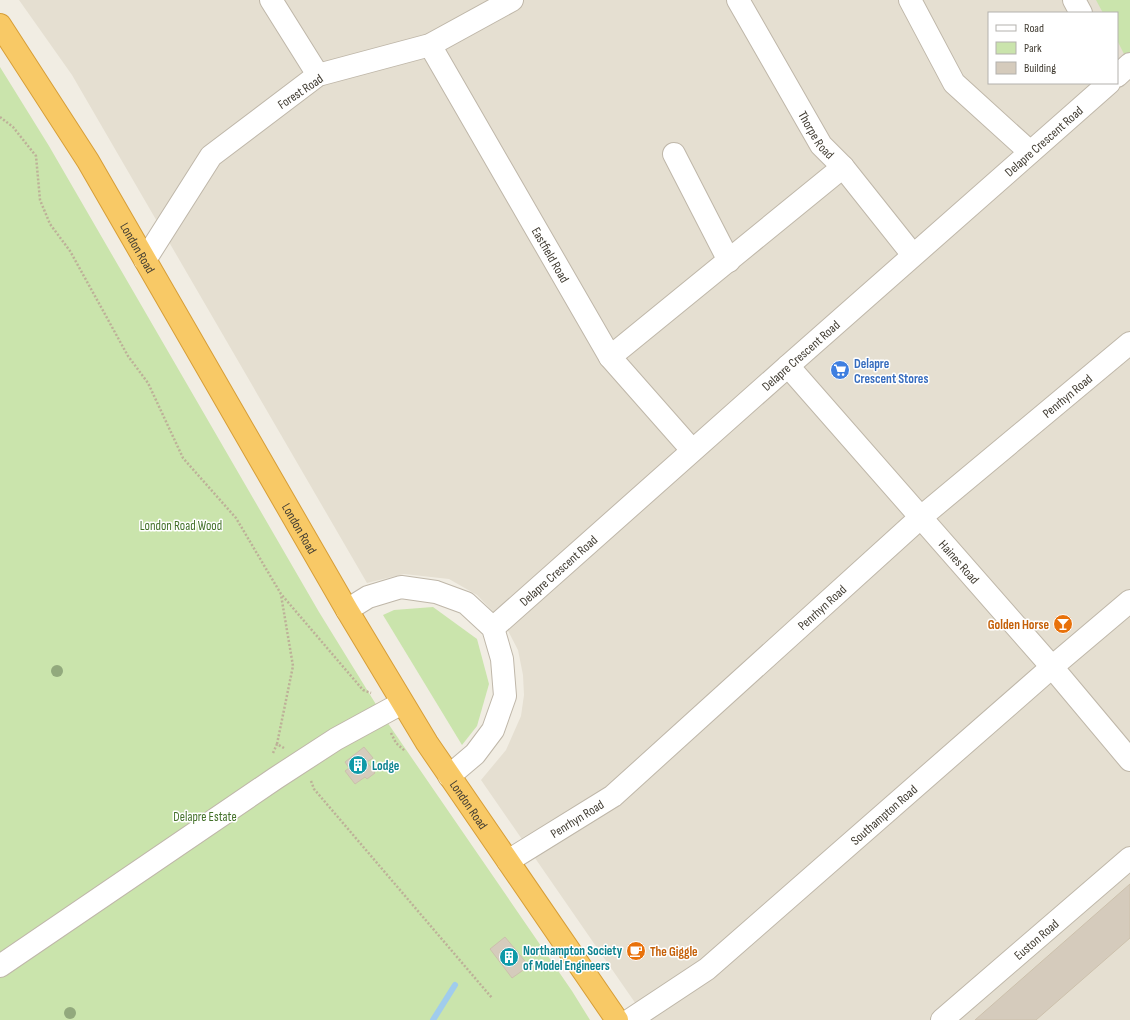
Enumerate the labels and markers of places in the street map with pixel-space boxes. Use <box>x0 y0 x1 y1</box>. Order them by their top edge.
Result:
place label: Delapre Crescent Stores <box>854 356 928 387</box>
supermarket icon: Delapre Crescent Stores <box>829 359 851 381</box>
bar icon: Golden Horse <box>1052 613 1074 635</box>
place label: Golden Horse <box>988 617 1049 633</box>
building icon: Lodge <box>347 754 369 776</box>
place label: Lodge <box>372 758 400 774</box>
cafe icon: The Giggle <box>625 940 647 962</box>
place label: Northampton Society of Model Engineers <box>523 943 623 974</box>
place label: The Giggle <box>650 944 698 960</box>
building icon: Northampton Society of Model Engineers <box>498 946 520 968</box>

